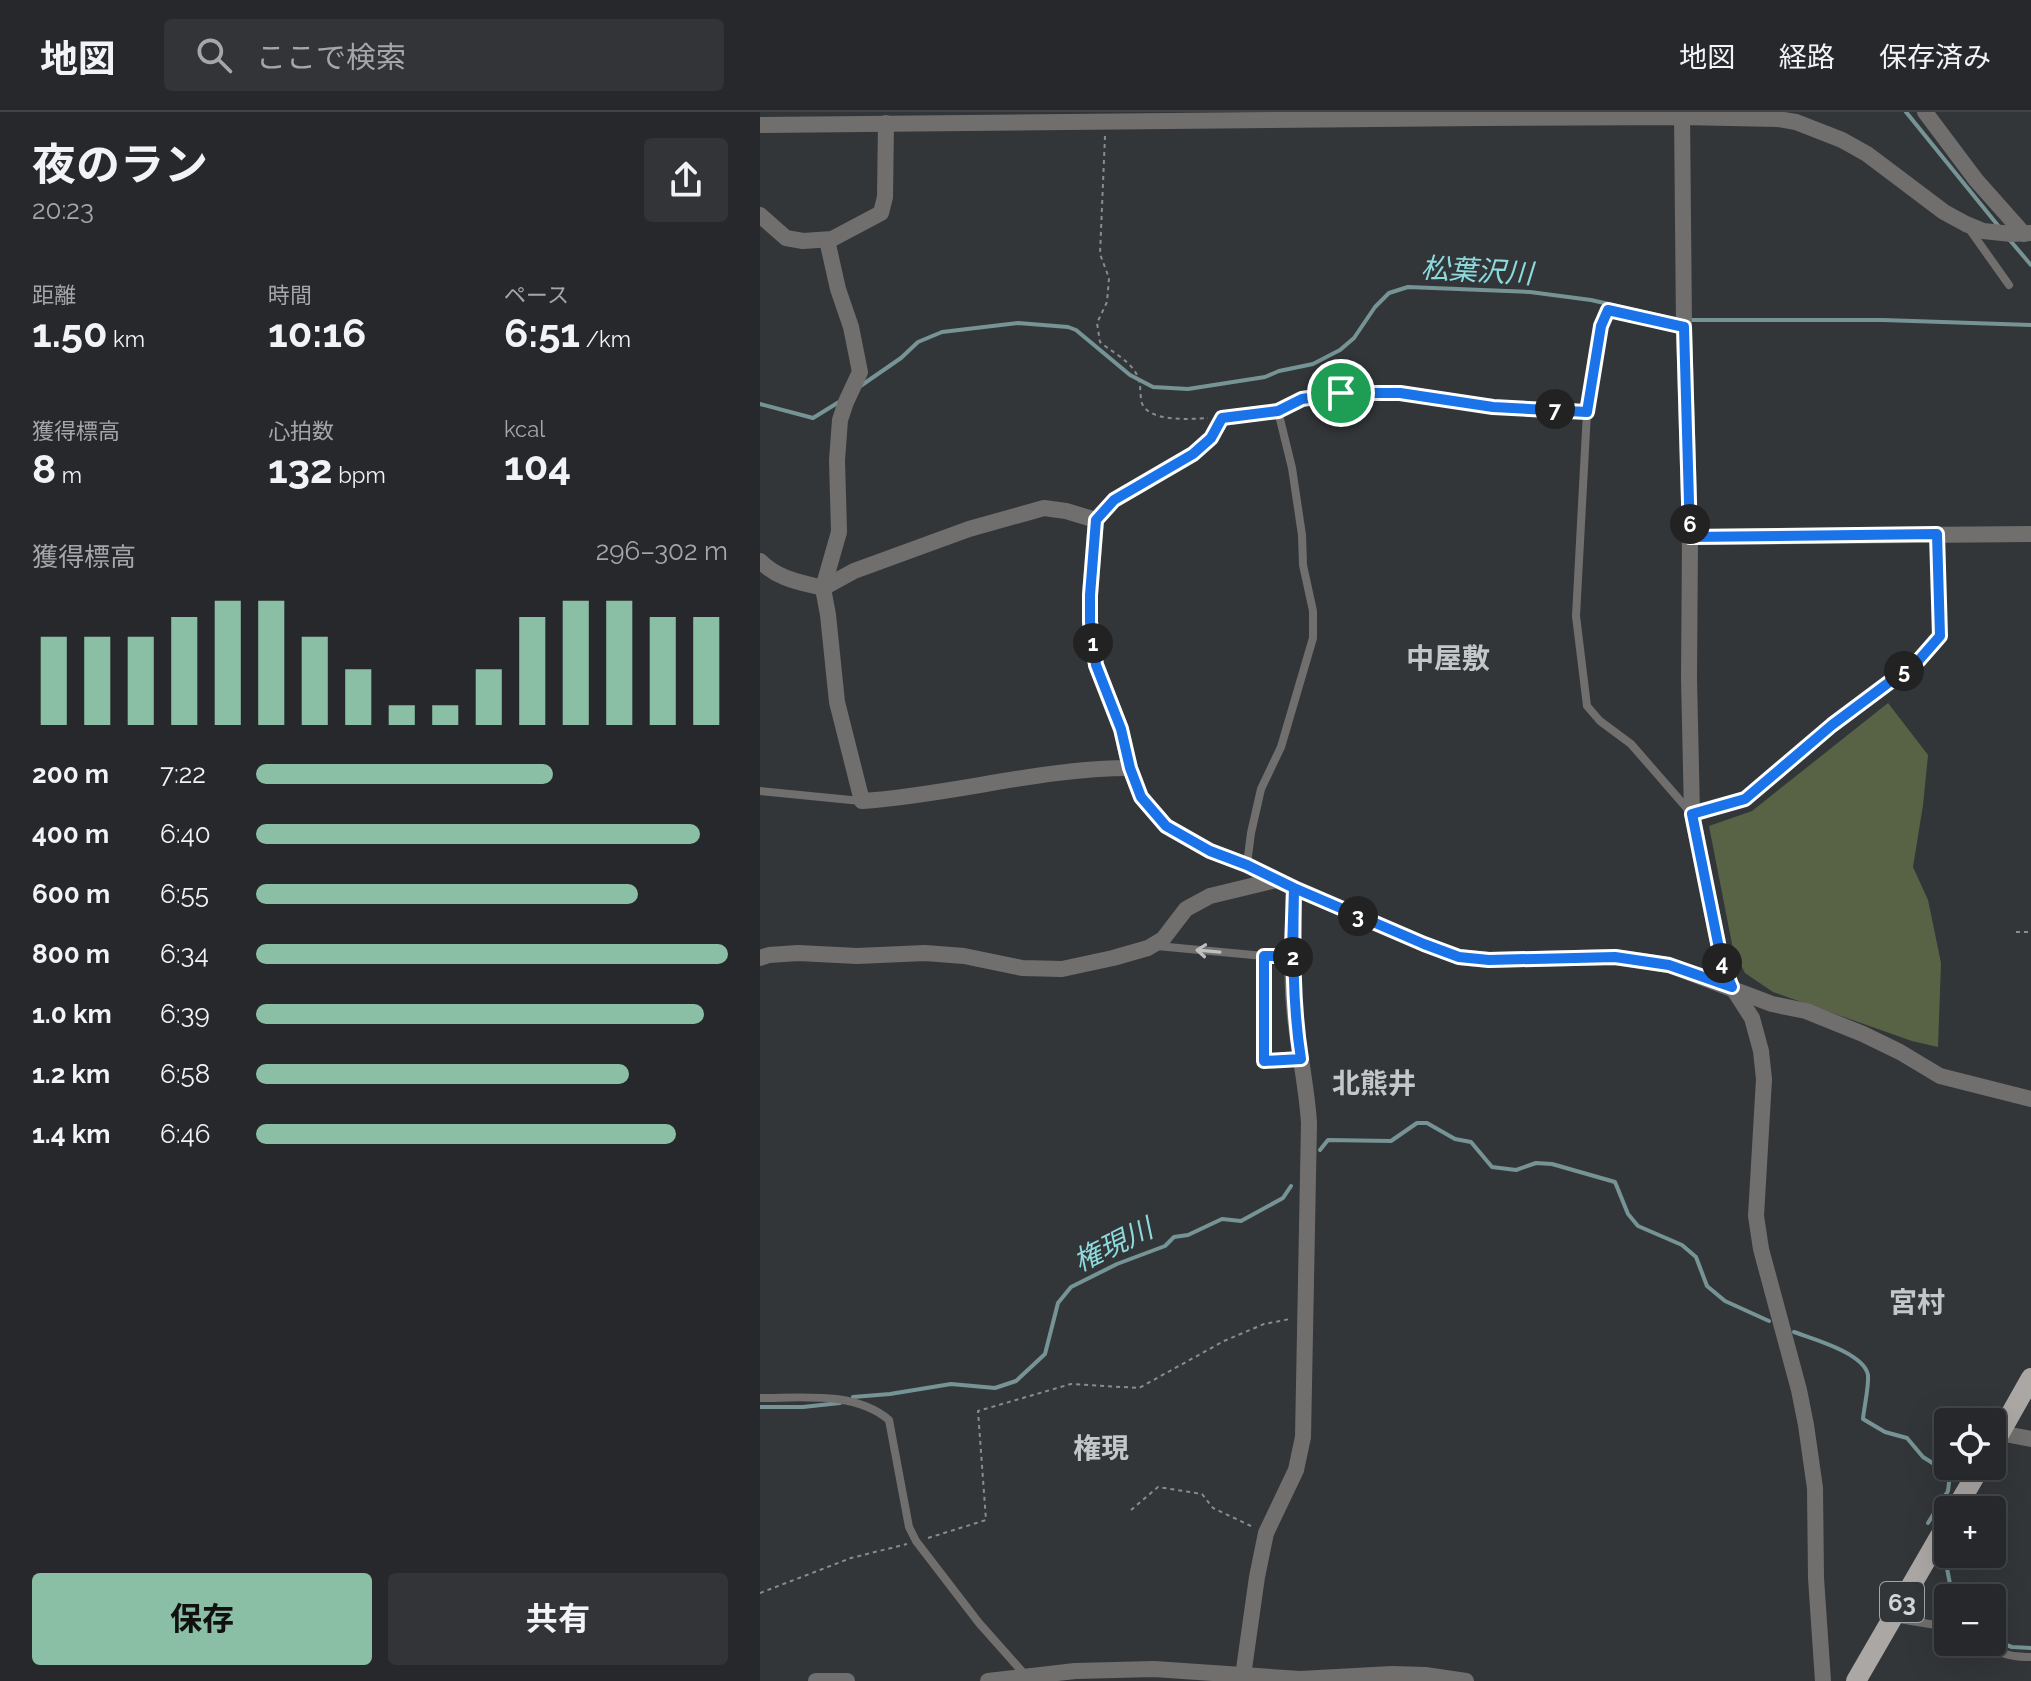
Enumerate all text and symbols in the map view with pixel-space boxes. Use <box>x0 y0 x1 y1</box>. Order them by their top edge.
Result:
search box <box>164 19 724 91</box>
icon: search <box>192 33 236 77</box>
text: 地図 <box>40 36 116 81</box>
text: ここで検索 <box>256 40 406 75</box>
text: 地図 <box>1679 41 1735 74</box>
text: 経路 <box>1779 41 1835 74</box>
text: 保存済み <box>1879 41 1991 74</box>
button: share <box>644 138 728 222</box>
text: 夜のラン <box>32 139 208 190</box>
text: 20:23 <box>32 195 94 225</box>
water label: 松葉沢川 <box>1420 252 1537 291</box>
text: 距離 <box>32 282 76 308</box>
text: 時間 <box>268 282 312 308</box>
text: ペース <box>504 282 569 308</box>
text: 1.50 <box>32 309 107 356</box>
text: 10:16 <box>268 309 366 356</box>
text: 6:51 <box>504 309 580 356</box>
text: km <box>107 326 145 352</box>
text: /km <box>580 326 631 352</box>
pin <box>1307 359 1375 427</box>
icon: arrive <box>1319 371 1363 415</box>
pin: 7 <box>1535 389 1575 429</box>
text: 7 <box>1549 396 1561 422</box>
text: kcal <box>504 416 545 442</box>
text: 獲得標高 <box>32 418 120 444</box>
text: 心拍数 <box>268 418 334 444</box>
text: 104 <box>504 442 571 489</box>
text: 8 <box>32 445 56 492</box>
text: 132 <box>268 445 333 492</box>
text: m <box>56 462 82 488</box>
text: bpm <box>333 462 386 488</box>
pin: 6 <box>1670 504 1710 544</box>
text: 6 <box>1683 511 1697 537</box>
text: 296–302 m <box>596 536 728 566</box>
text: 獲得標高 <box>32 542 136 572</box>
pin: 1 <box>1073 623 1113 663</box>
text: 1 <box>1088 630 1098 656</box>
district label: 中屋敷 <box>1406 642 1490 675</box>
pin: 5 <box>1884 651 1924 691</box>
text: 5 <box>1898 658 1910 684</box>
text: 200 m <box>32 759 109 789</box>
text: 7:22 <box>160 759 206 789</box>
text: 400 m <box>32 819 109 849</box>
text: 6:40 <box>160 819 211 849</box>
text: 600 m <box>32 879 110 909</box>
text: 6:55 <box>160 879 209 909</box>
pin: 3 <box>1338 896 1378 936</box>
text: 3 <box>1352 903 1364 929</box>
pin: 2 <box>1273 937 1313 977</box>
text: 800 m <box>32 939 110 969</box>
text: 6:34 <box>160 939 209 969</box>
one-way arrow <box>1195 943 1222 958</box>
pin: 4 <box>1702 943 1742 983</box>
text: 2 <box>1287 944 1299 970</box>
text: 4 <box>1716 950 1728 976</box>
text: 1.0 km <box>32 999 112 1029</box>
text: 6:39 <box>160 999 210 1029</box>
text: 1.2 km <box>32 1059 110 1089</box>
text: 6:58 <box>160 1059 210 1089</box>
district label: 北熊井 <box>1332 1067 1416 1100</box>
text: 1.4 km <box>32 1119 111 1149</box>
text: 6:46 <box>160 1119 210 1149</box>
water label: 権現川 <box>1068 1210 1161 1278</box>
district label: 宮村 <box>1889 1286 1945 1319</box>
map controls <box>1934 1408 2006 1656</box>
button: locate <box>1934 1408 2006 1480</box>
district label: 権現 <box>1073 1432 1129 1465</box>
button: + <box>1934 1496 2006 1568</box>
button: 保存 <box>32 1573 372 1665</box>
button: 共有 <box>388 1573 728 1665</box>
road number: 63 <box>1880 1582 1924 1622</box>
button: − <box>1934 1584 2006 1656</box>

